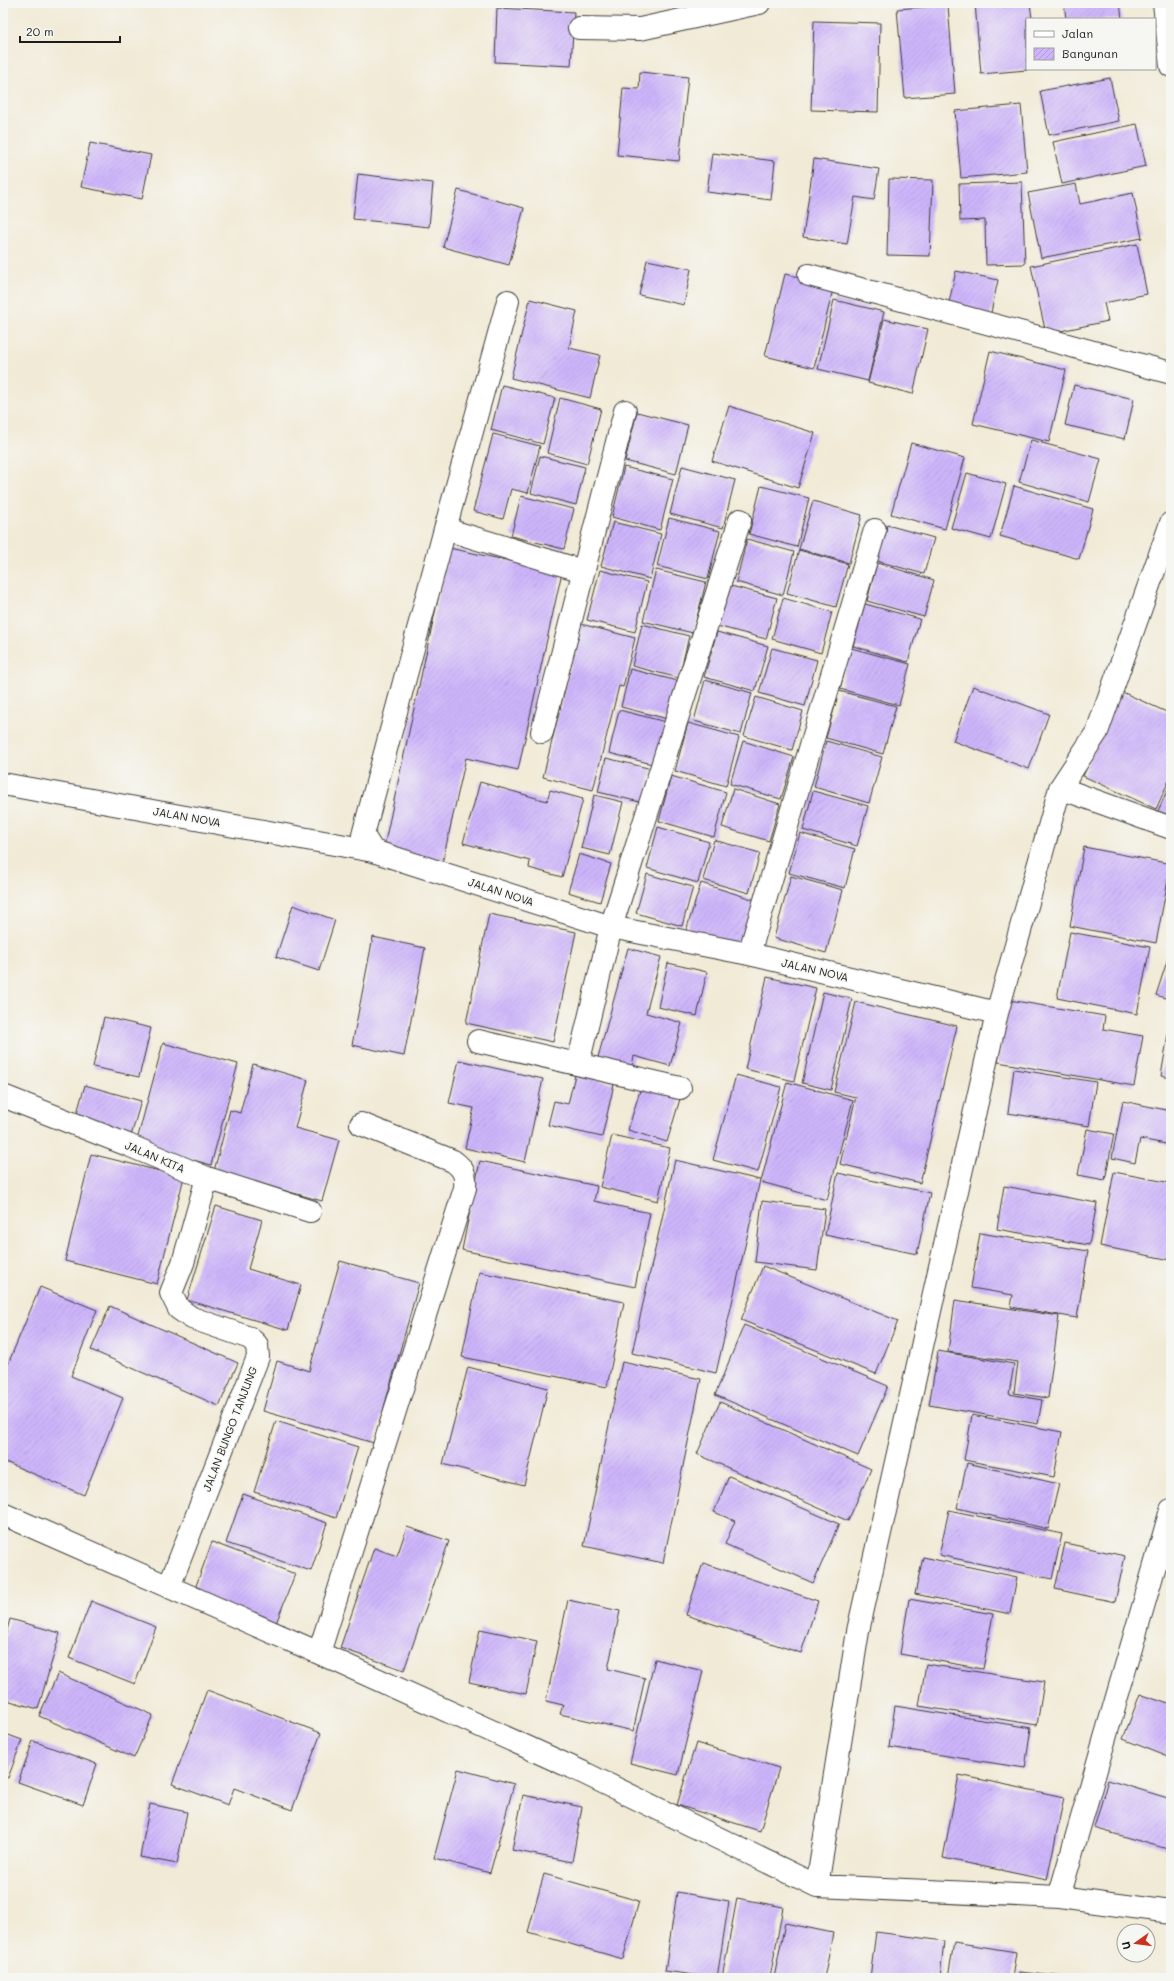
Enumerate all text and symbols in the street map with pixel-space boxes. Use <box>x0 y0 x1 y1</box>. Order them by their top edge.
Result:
scale bar <box>20 18 120 44</box>
legend <box>1026 18 1156 70</box>
text: 20 m <box>26 23 54 39</box>
text: Jalan <box>1062 25 1093 41</box>
text: Bangunan <box>1062 45 1118 61</box>
street label: JALAN NOVA <box>152 803 222 830</box>
street label: JALAN NOVA <box>466 874 536 909</box>
street label: JALAN NOVA <box>780 954 850 985</box>
street label: JALAN KITA <box>123 1137 188 1176</box>
street label: JALAN BUNGO TANJUNG <box>199 1364 260 1494</box>
north arrow <box>1116 1923 1156 1963</box>
text: U <box>1118 1940 1134 1951</box>

